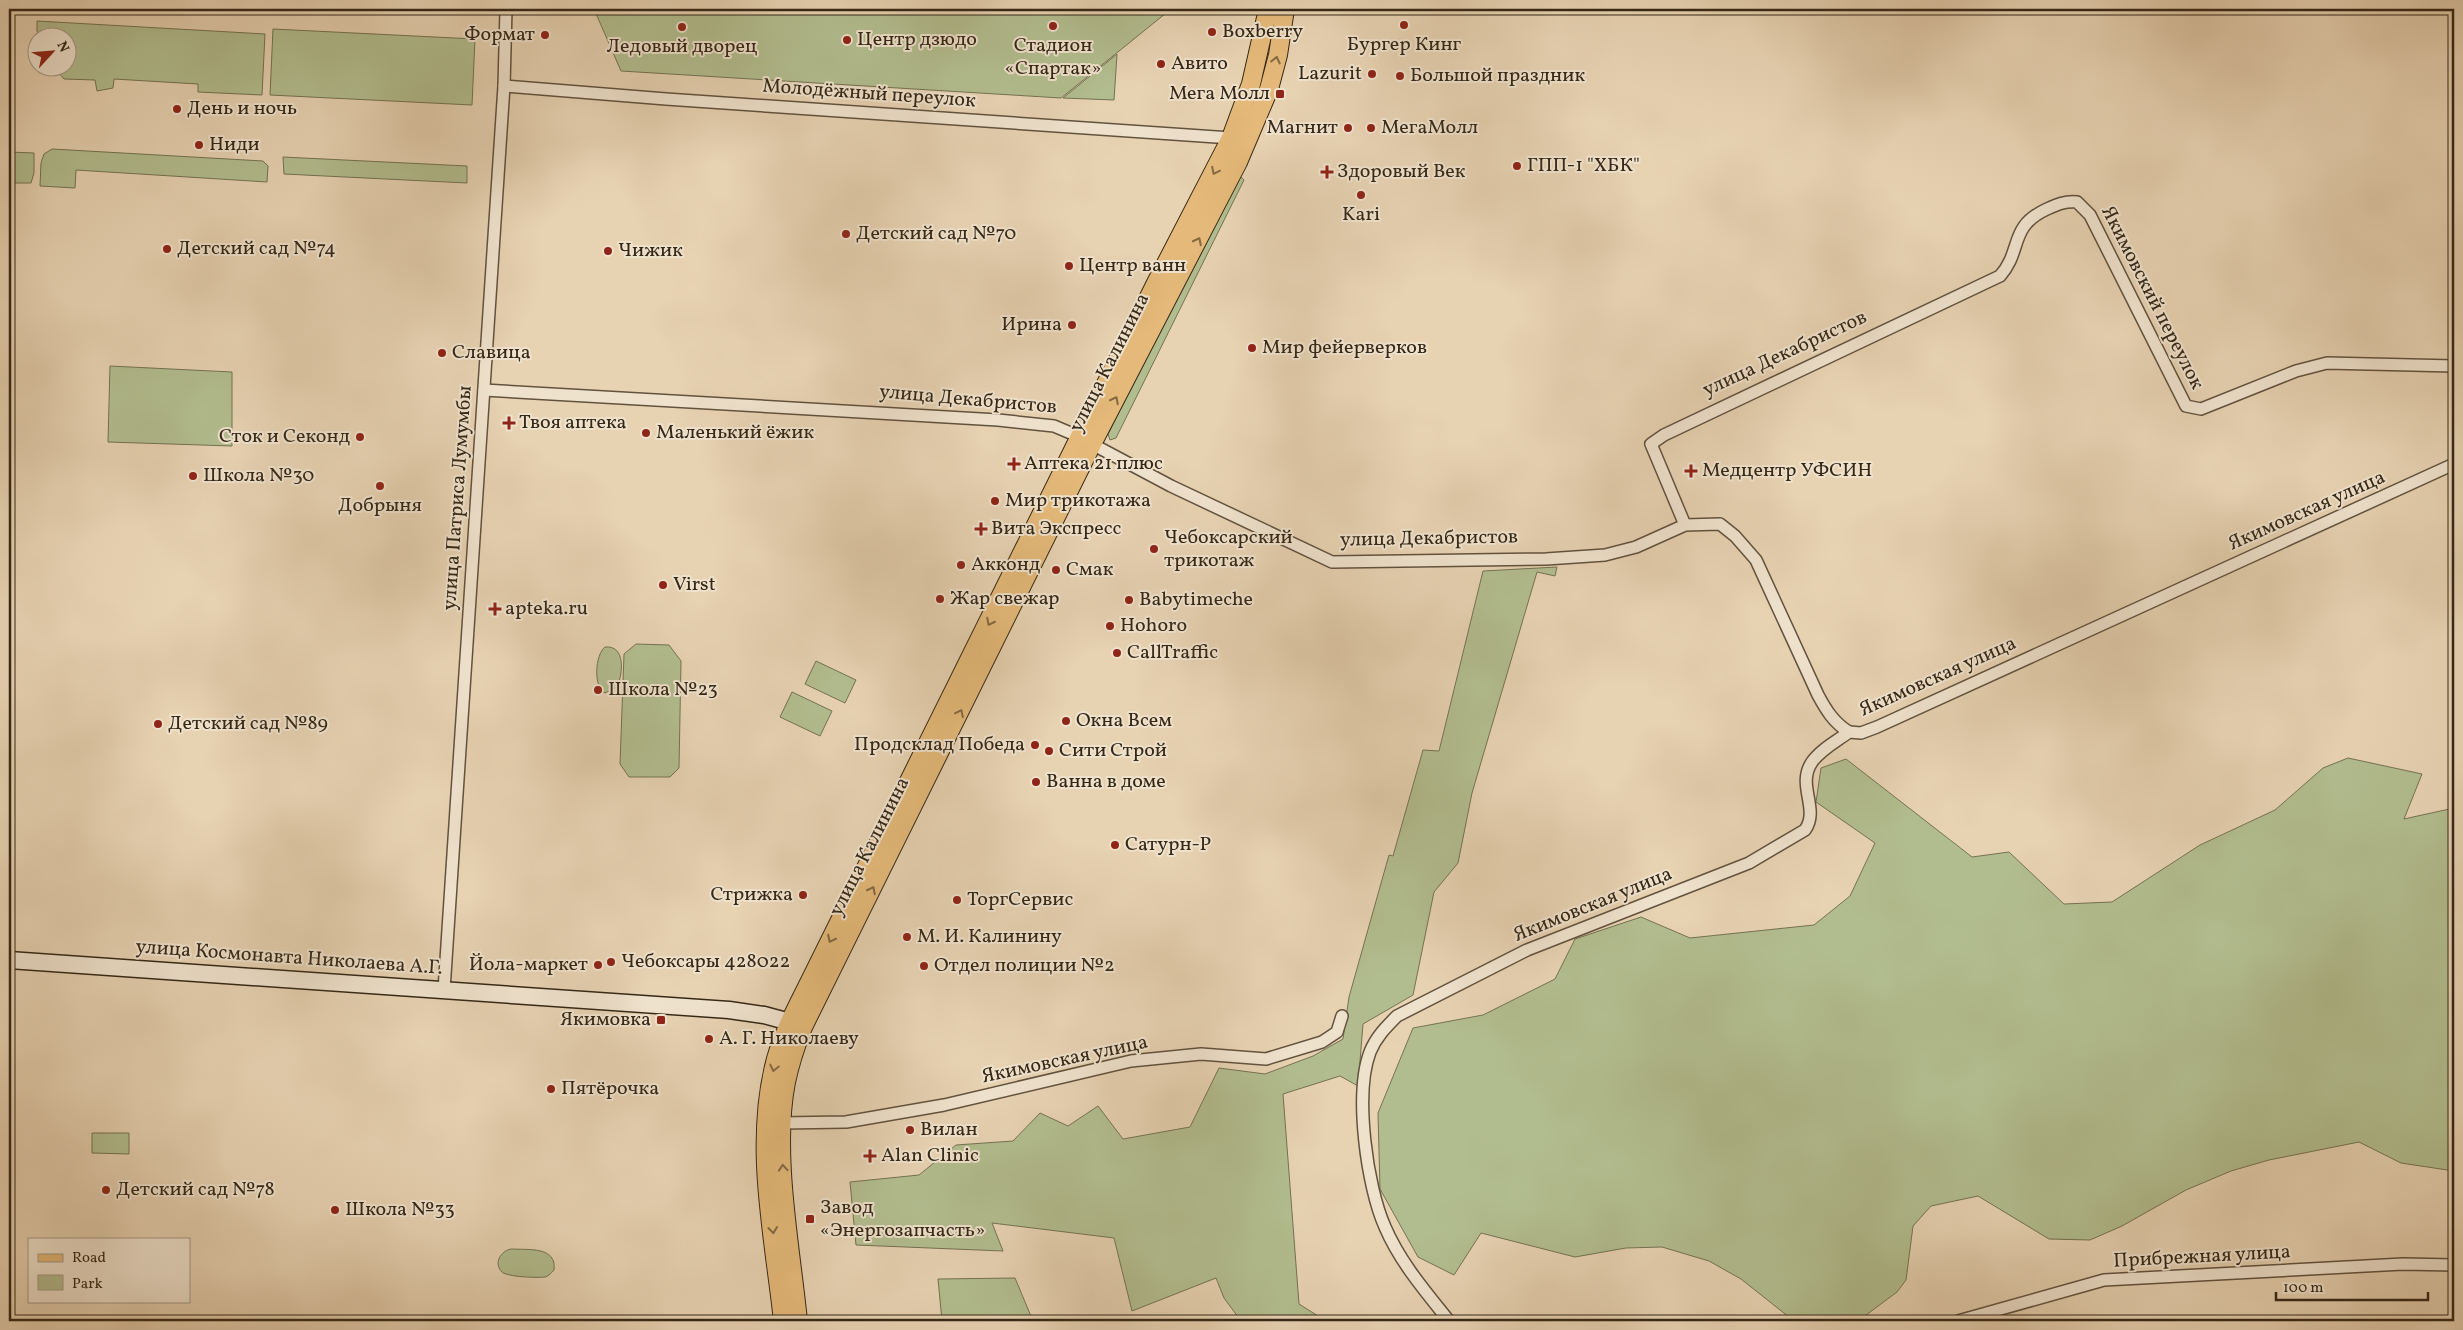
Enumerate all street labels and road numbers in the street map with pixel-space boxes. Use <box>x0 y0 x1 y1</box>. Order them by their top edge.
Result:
street label: Молодёжный переулок <box>761 73 977 115</box>
street label: Якимовский переулок <box>2094 201 2211 395</box>
street label: улица Калинина <box>1063 289 1157 437</box>
street label: улица Декабристов <box>1698 304 1872 404</box>
street label: улица Декабристов <box>878 378 1058 422</box>
street label: улица Патриса Лумумбы <box>436 384 480 612</box>
street label: Якимовская улица <box>2224 464 2390 558</box>
street label: улица Декабристов <box>1340 523 1518 555</box>
street label: Якимовская улица <box>1855 630 2021 724</box>
street label: улица Калинина <box>823 773 917 921</box>
street label: Якимовская улица <box>1509 860 1677 950</box>
street label: улица Космонавта Николаева А.Г. <box>135 933 443 983</box>
street label: Якимовская улица <box>979 1029 1151 1091</box>
street label: Прибрежная улица <box>2113 1238 2291 1276</box>

